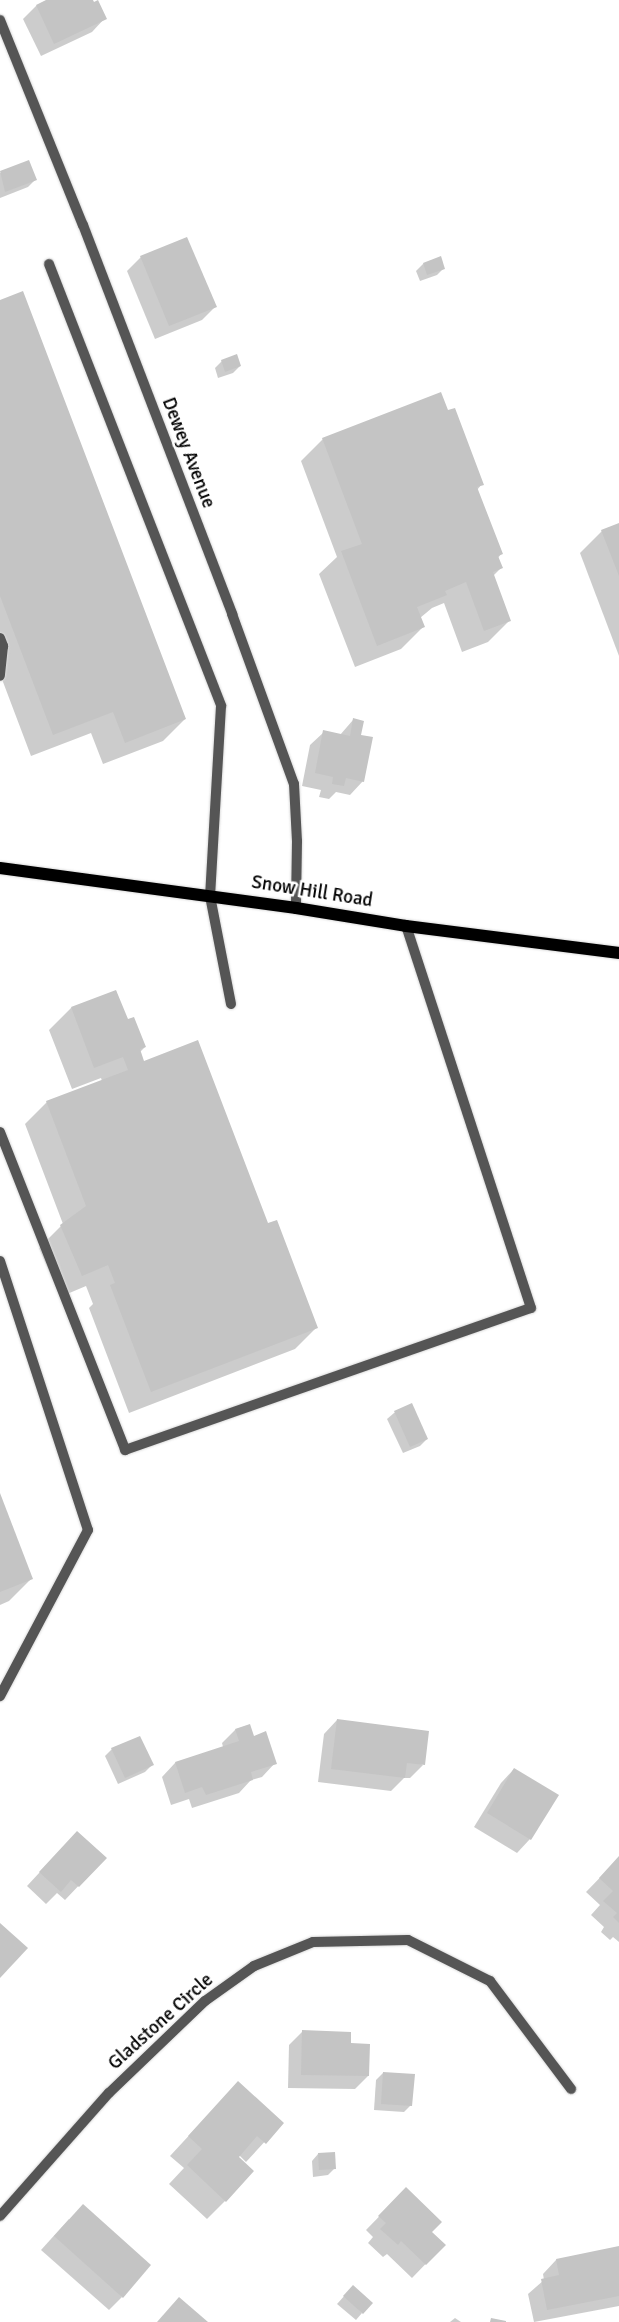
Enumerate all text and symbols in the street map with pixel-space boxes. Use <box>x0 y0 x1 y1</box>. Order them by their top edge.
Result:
street label: Dewey Avenue <box>156 394 220 512</box>
street label: Snow Hill Road <box>250 871 374 913</box>
street label: Gladstone Circle <box>104 1969 218 2075</box>

